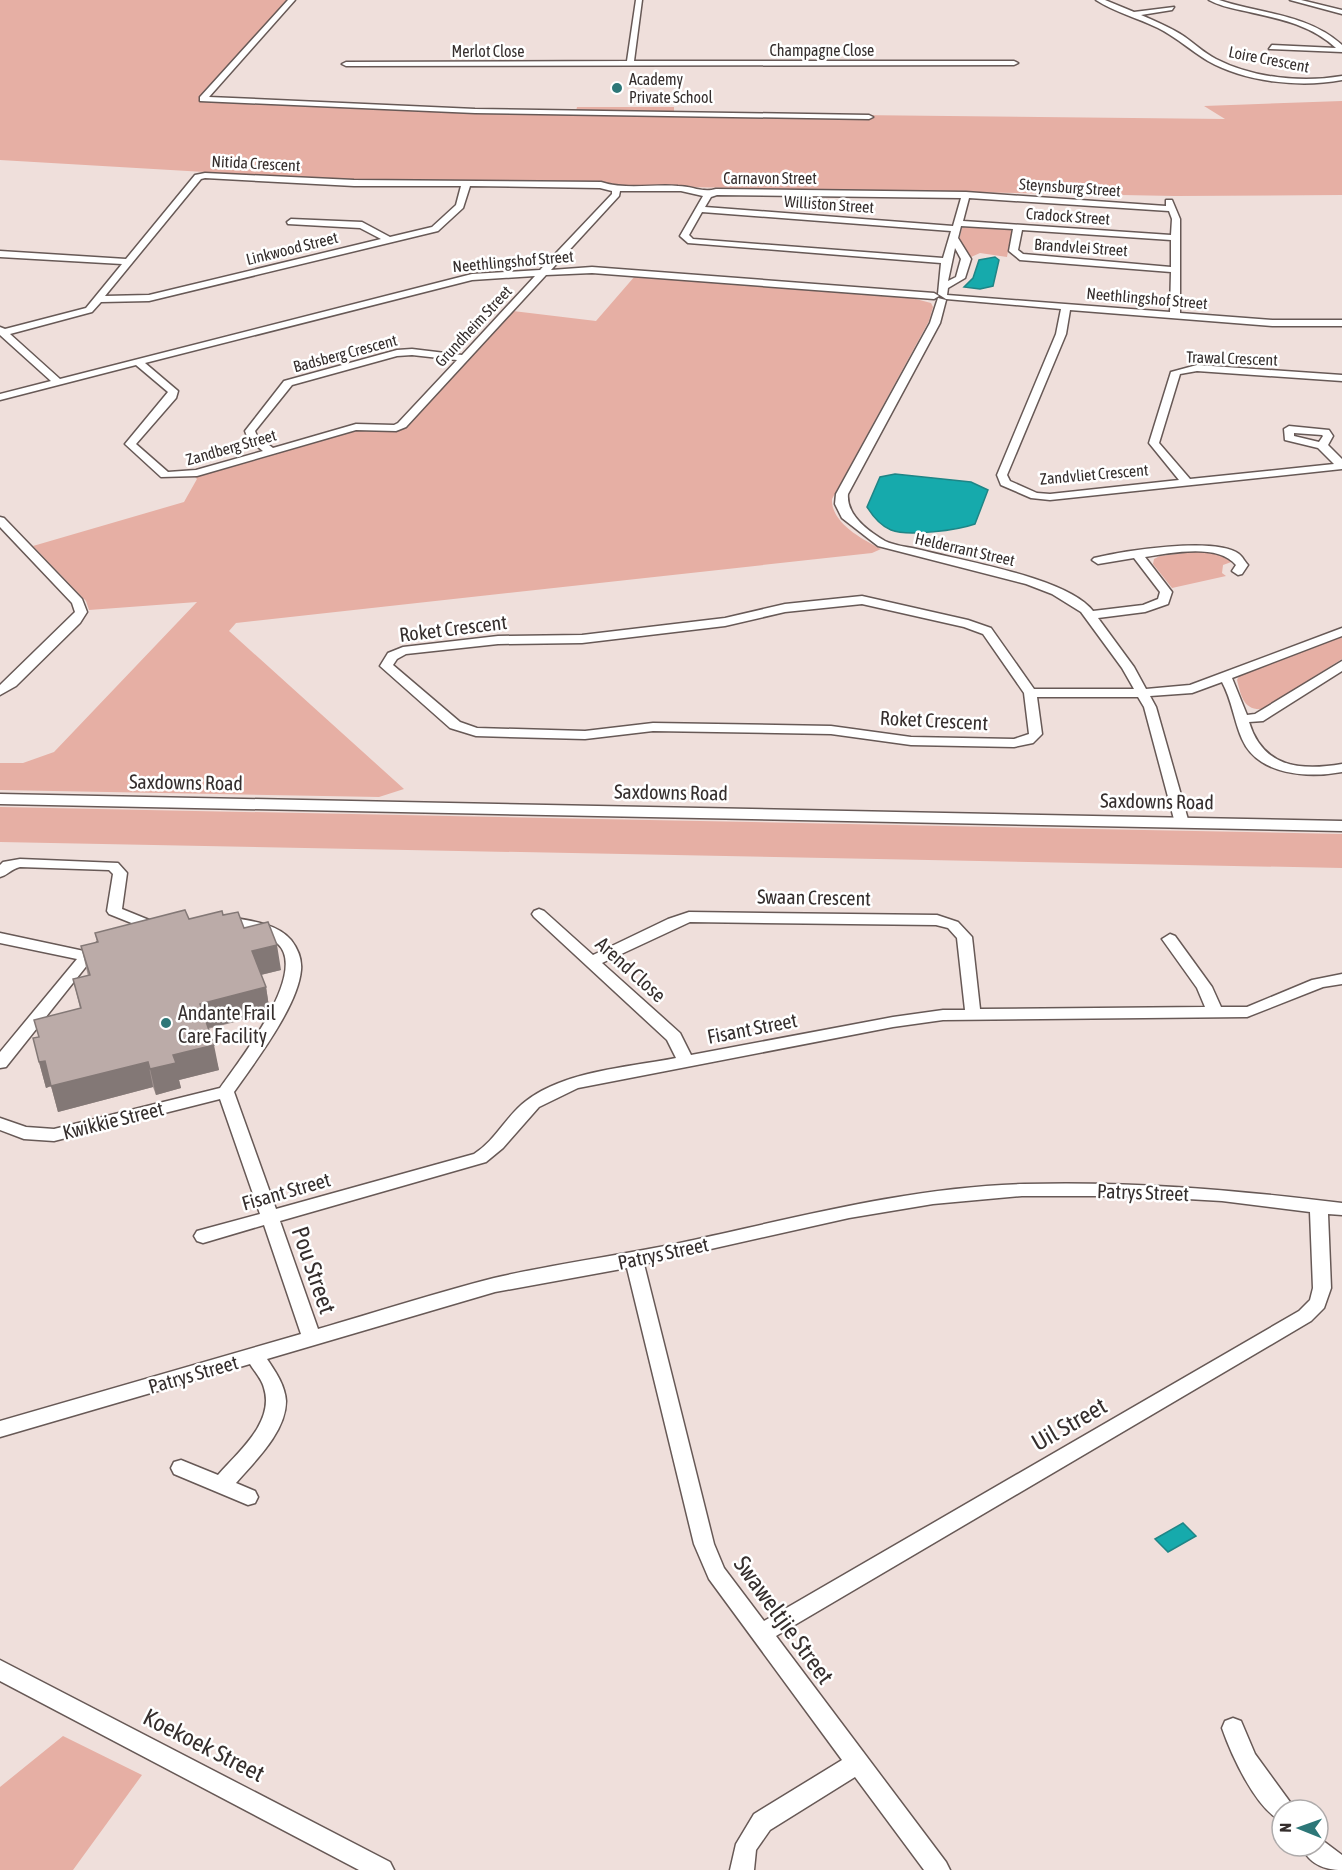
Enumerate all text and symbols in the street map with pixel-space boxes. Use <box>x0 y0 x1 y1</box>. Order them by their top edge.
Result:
street label: Champagne Close <box>770 41 874 60</box>
street label: Merlot Close <box>452 42 524 60</box>
street label: Loire Crescent <box>1227 42 1311 76</box>
place label: Academy Private School <box>629 70 713 106</box>
marker: Academy Private School <box>610 81 624 95</box>
street label: Nitida Crescent <box>211 152 301 174</box>
street label: Carnavon Street <box>723 169 817 187</box>
street label: Steynsburg Street <box>1018 174 1122 201</box>
street label: Williston Street <box>783 192 875 216</box>
street label: Cradock Street <box>1025 204 1111 228</box>
street label: Linkwood Street <box>244 228 340 268</box>
street label: Brandvlei Street <box>1034 235 1129 259</box>
street label: Neethlingshof Street <box>452 247 575 276</box>
street label: Grundheim Street <box>431 282 515 370</box>
street label: Neethlingshof Street <box>1086 284 1209 313</box>
street label: Badsberg Crescent <box>291 330 400 376</box>
street label: Trawal Crescent <box>1186 347 1278 369</box>
street label: Zandberg Street <box>184 425 279 469</box>
street label: Zandvliet Crescent <box>1039 460 1149 488</box>
street label: Helderrant Street <box>913 529 1017 569</box>
street label: Roket Crescent <box>398 610 508 646</box>
street label: Roket Crescent <box>879 706 989 734</box>
street label: Saxdowns Road <box>129 770 243 794</box>
street label: Saxdowns Road <box>614 780 728 804</box>
street label: Saxdowns Road <box>1100 789 1214 813</box>
street label: Swaan Crescent <box>757 885 871 909</box>
street label: Arend Close <box>591 932 671 1006</box>
place label: Andante Frail Care Facility <box>178 1001 276 1047</box>
street label: Fisant Street <box>705 1008 799 1048</box>
marker: Andante Frail Care Facility <box>159 1016 173 1030</box>
street label: Kwikkie Street <box>60 1096 166 1144</box>
street label: Fisant Street <box>239 1167 333 1215</box>
street label: Patrys Street <box>1096 1179 1190 1205</box>
street label: Pou Street <box>287 1223 341 1317</box>
street label: Patrys Street <box>615 1232 711 1274</box>
street label: Patrys Street <box>145 1350 241 1398</box>
street label: Uil Street <box>1027 1392 1111 1456</box>
street label: Swaweltjie Street <box>729 1551 839 1689</box>
street label: Koekoek Street <box>139 1703 269 1787</box>
north arrow <box>1270 1798 1330 1858</box>
text: N <box>1276 1823 1294 1833</box>

